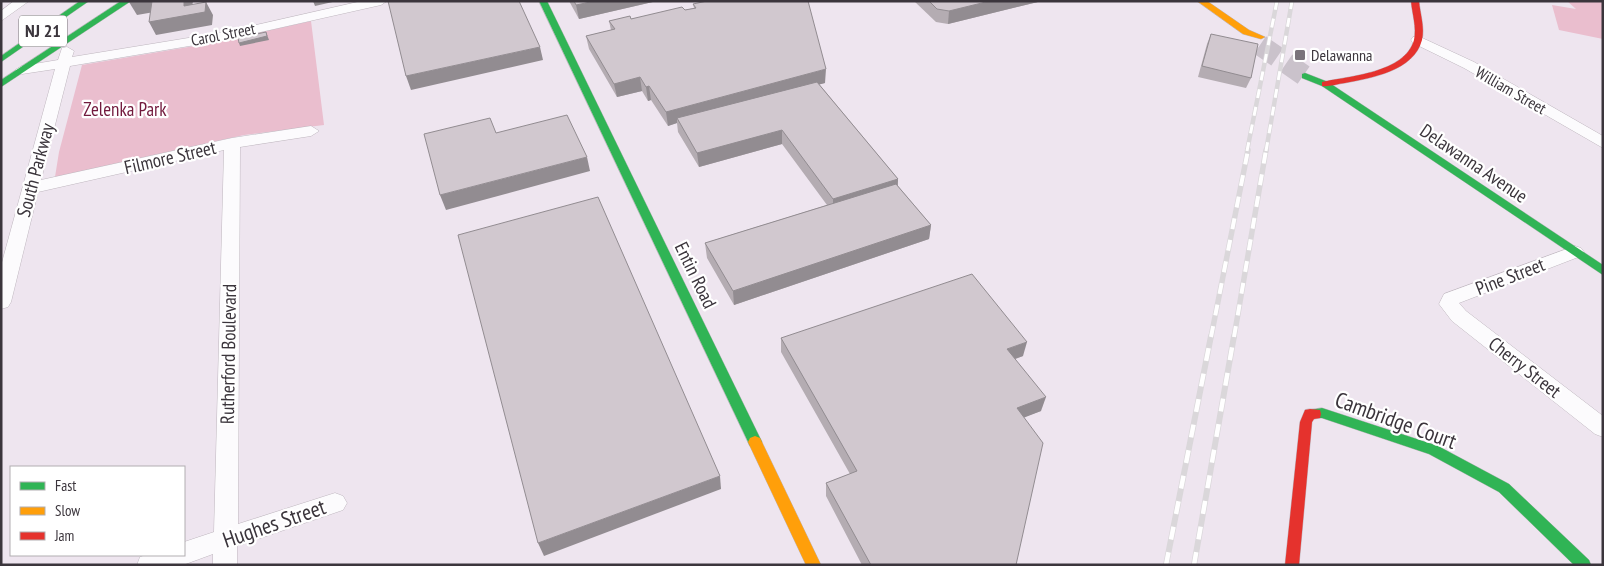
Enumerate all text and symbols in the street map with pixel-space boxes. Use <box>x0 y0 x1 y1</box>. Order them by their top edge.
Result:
road number: NJ 21 <box>19 16 67 46</box>
street label: Carol Street <box>189 18 257 50</box>
place label: Delawanna <box>1311 45 1372 65</box>
marker: Delawanna <box>1293 48 1307 62</box>
street label: William Street <box>1472 62 1551 119</box>
park label: Zelenka Park <box>83 97 167 121</box>
street label: Delawanna Avenue <box>1416 118 1532 208</box>
street label: South Parkway <box>11 120 59 220</box>
street label: Filmore Street <box>122 135 219 179</box>
street label: Entin Road <box>670 238 722 312</box>
street label: Pine Street <box>1472 252 1549 300</box>
street label: Rutherford Boulevard <box>215 284 241 424</box>
street label: Cherry Street <box>1484 331 1567 403</box>
street label: Cambridge Court <box>1331 385 1461 455</box>
legend <box>10 466 185 556</box>
text: Fast <box>55 476 76 495</box>
street label: Hughes Street <box>219 492 329 554</box>
text: Slow <box>55 501 80 520</box>
text: Jam <box>54 526 74 545</box>

